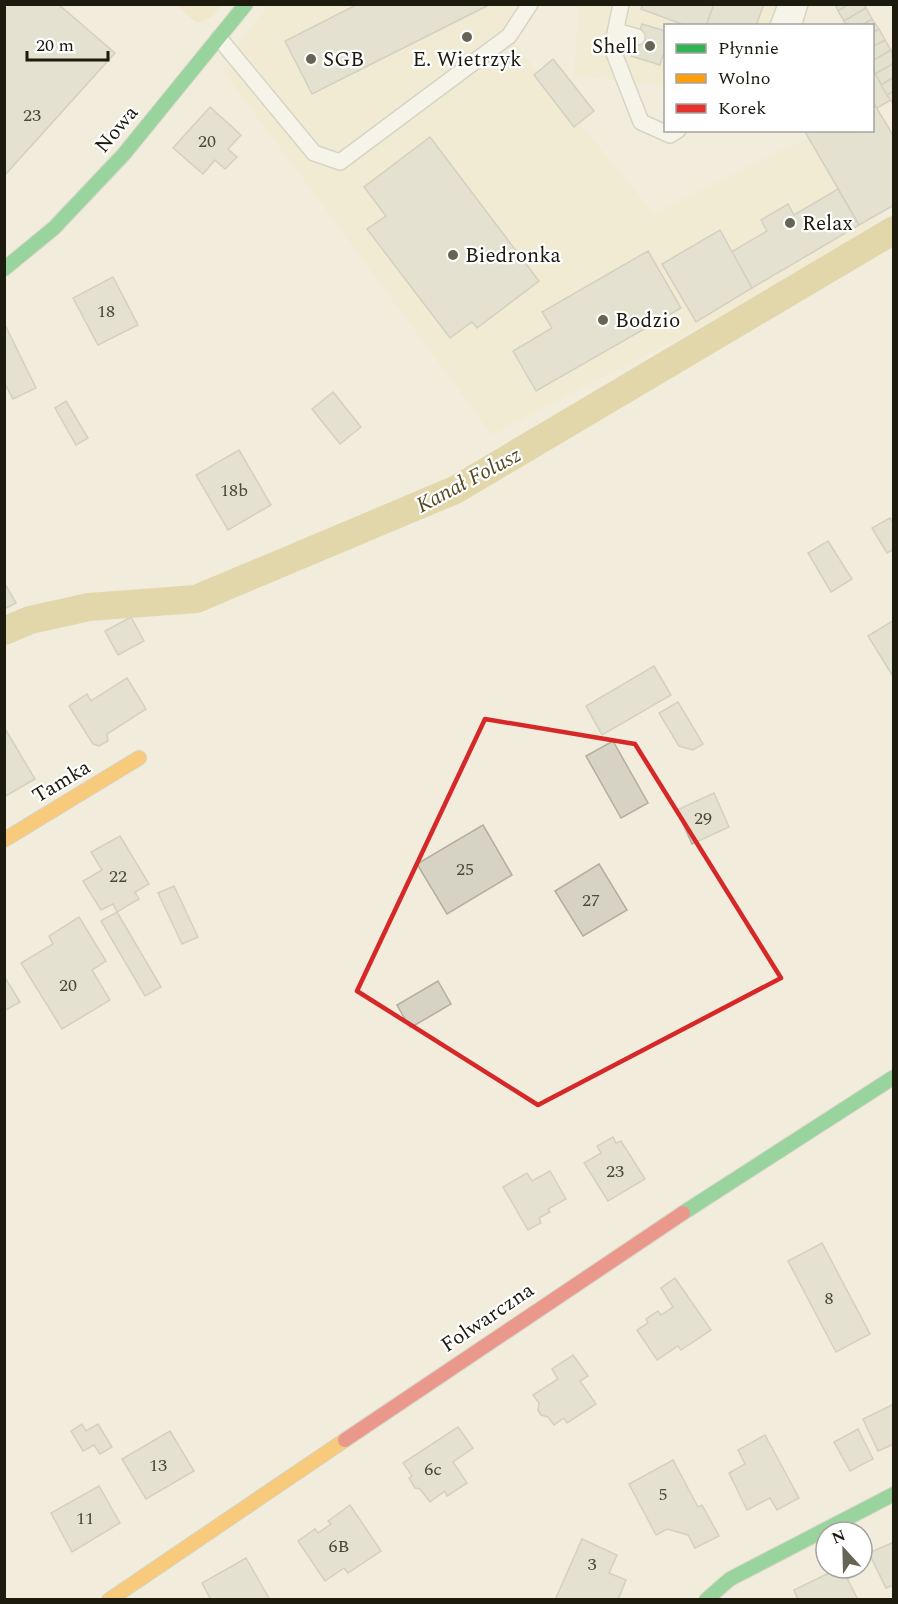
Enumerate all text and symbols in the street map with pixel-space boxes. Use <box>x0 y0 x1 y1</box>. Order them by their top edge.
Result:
scale bar <box>27 24 108 62</box>
legend <box>664 24 874 132</box>
marker: E. Wietrzyk <box>460 30 474 44</box>
place label: Shell <box>592 31 638 63</box>
text: 20 m <box>36 32 74 59</box>
text: Płynnie <box>718 35 779 62</box>
marker: Shell <box>643 39 657 53</box>
place label: SGB <box>323 44 364 76</box>
place label: E. Wietrzyk <box>412 44 522 76</box>
marker: SGB <box>304 52 318 66</box>
text: Wolno <box>718 65 771 92</box>
text: Korek <box>718 95 766 122</box>
street label: Nowa <box>87 98 147 161</box>
house number: 23 <box>23 102 41 129</box>
house number: 20 <box>198 128 216 155</box>
place label: Relax <box>802 208 853 240</box>
marker: Relax <box>783 216 797 230</box>
place label: Biedronka <box>465 240 562 272</box>
marker: Biedronka <box>446 248 460 262</box>
house number: 18 <box>97 298 115 325</box>
place label: Bodzio <box>615 305 680 337</box>
marker: Bodzio <box>596 313 610 327</box>
water label: Kanał Folusz <box>410 439 527 522</box>
house number: 18b <box>220 477 248 504</box>
street label: Tamka <box>26 751 98 812</box>
house number: 29 <box>694 805 712 832</box>
house number: 25 <box>456 856 474 883</box>
house number: 22 <box>109 863 127 890</box>
house number: 27 <box>582 887 600 914</box>
house number: 20 <box>59 972 77 999</box>
house number: 23 <box>606 1158 624 1185</box>
street label: Folwarczna <box>434 1274 541 1361</box>
house number: 8 <box>825 1285 834 1312</box>
house number: 13 <box>149 1452 167 1479</box>
house number: 6c <box>424 1456 442 1483</box>
house number: 5 <box>659 1481 668 1508</box>
house number: 11 <box>76 1505 94 1532</box>
north arrow <box>814 1520 874 1580</box>
text: N <box>828 1523 849 1551</box>
house number: 6B <box>329 1533 349 1560</box>
house number: 3 <box>588 1551 597 1578</box>

